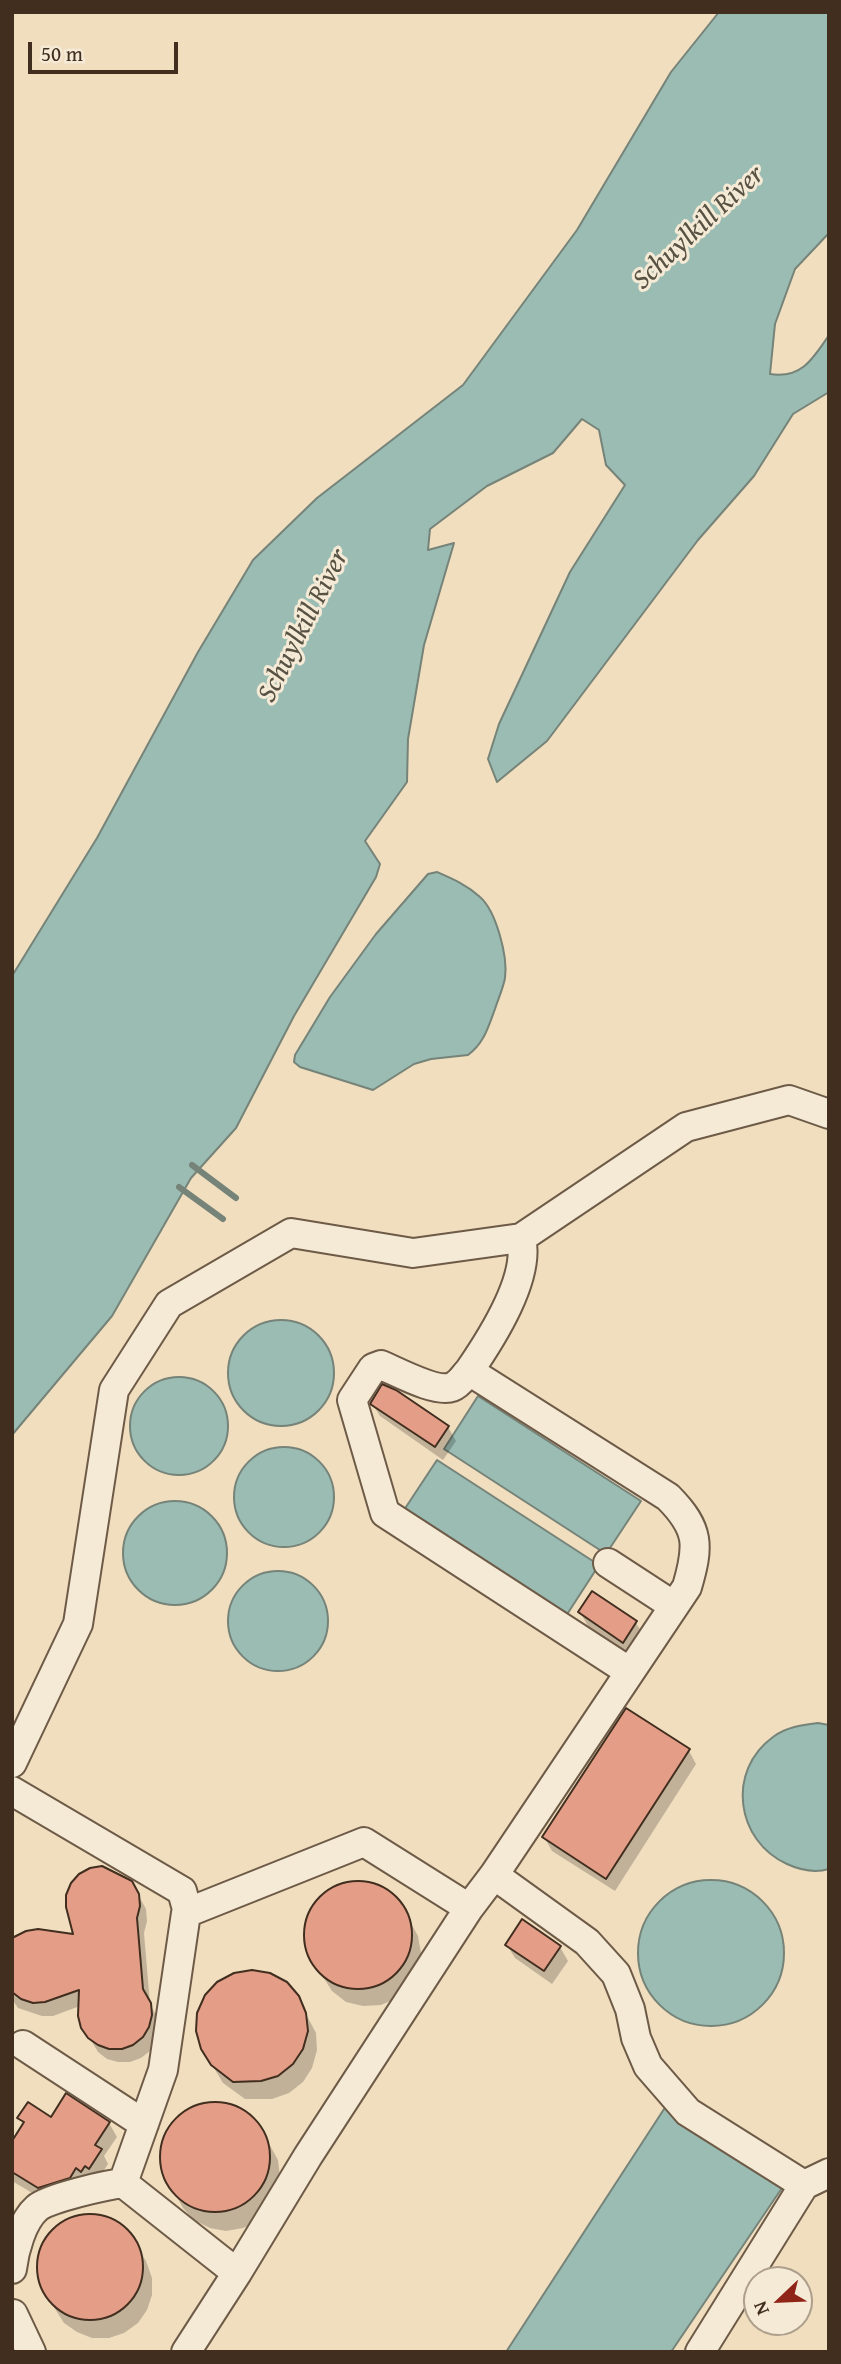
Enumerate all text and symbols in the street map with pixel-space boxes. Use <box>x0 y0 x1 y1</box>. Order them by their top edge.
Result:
scale bar <box>32 28 182 72</box>
text: 50 m <box>41 38 83 69</box>
water label: Schuylkill River <box>626 159 772 297</box>
water label: Schuylkill River <box>251 544 357 708</box>
north arrow <box>743 2266 813 2336</box>
text: N <box>745 2297 776 2320</box>

